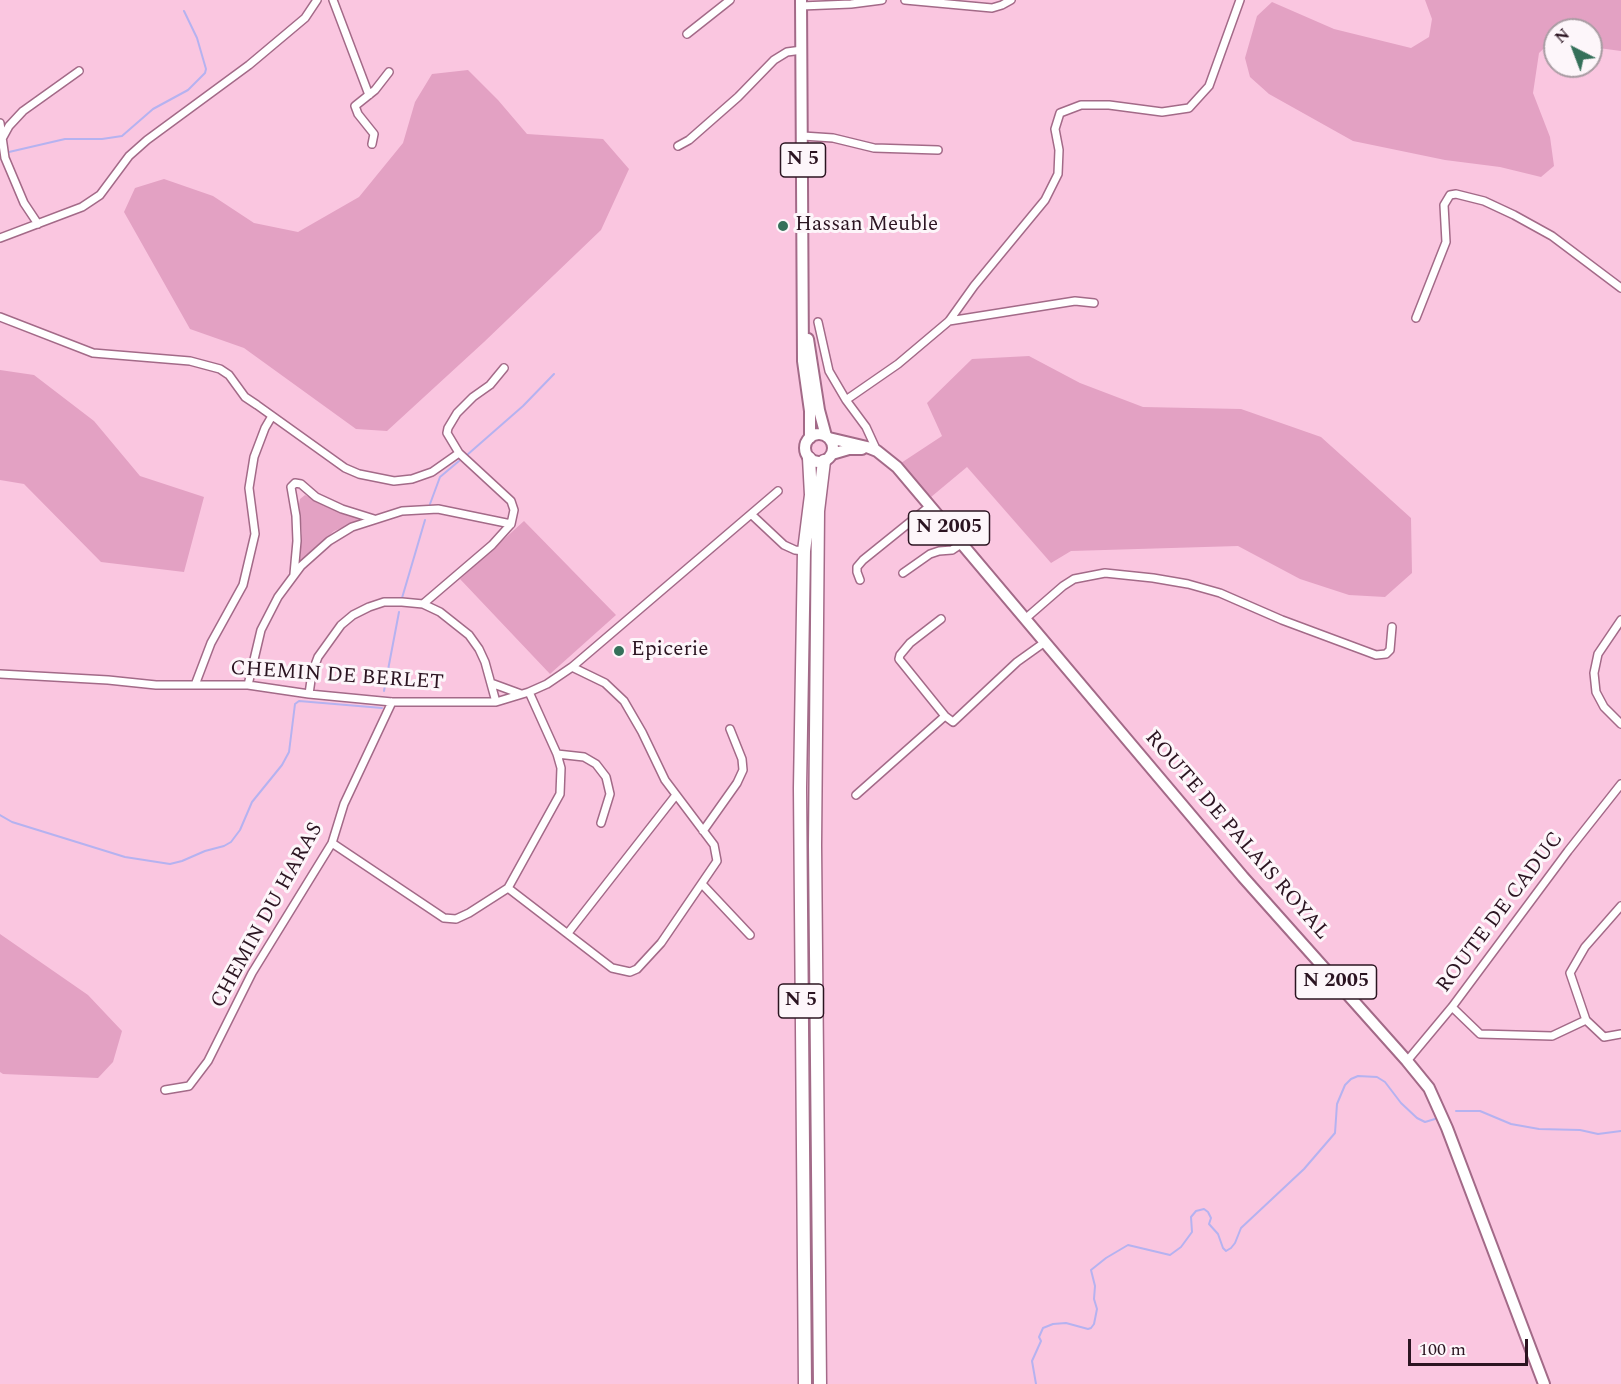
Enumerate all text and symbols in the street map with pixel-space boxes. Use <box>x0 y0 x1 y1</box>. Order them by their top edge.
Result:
north arrow <box>1543 18 1603 78</box>
text: N <box>1549 23 1575 49</box>
road number: N 5 <box>780 143 826 177</box>
place label: Hassan Meuble <box>795 213 938 239</box>
marker: Hassan Meuble <box>776 219 790 233</box>
road number: N 2005 <box>908 511 990 545</box>
place label: Epicerie <box>631 638 708 664</box>
marker: Epicerie <box>612 644 626 658</box>
street label: CHEMIN DE BERLET <box>229 657 445 697</box>
street label: ROUTE DE PALAIS ROYAL <box>1138 726 1334 946</box>
street label: CHEMIN DU HARAS <box>207 819 329 1013</box>
street label: ROUTE DE CADUC <box>1432 828 1570 998</box>
road number: N 2005 <box>1296 965 1376 999</box>
road number: N 5 <box>778 984 824 1018</box>
scale bar <box>1411 1327 1531 1365</box>
text: 100 m <box>1419 1336 1466 1363</box>

